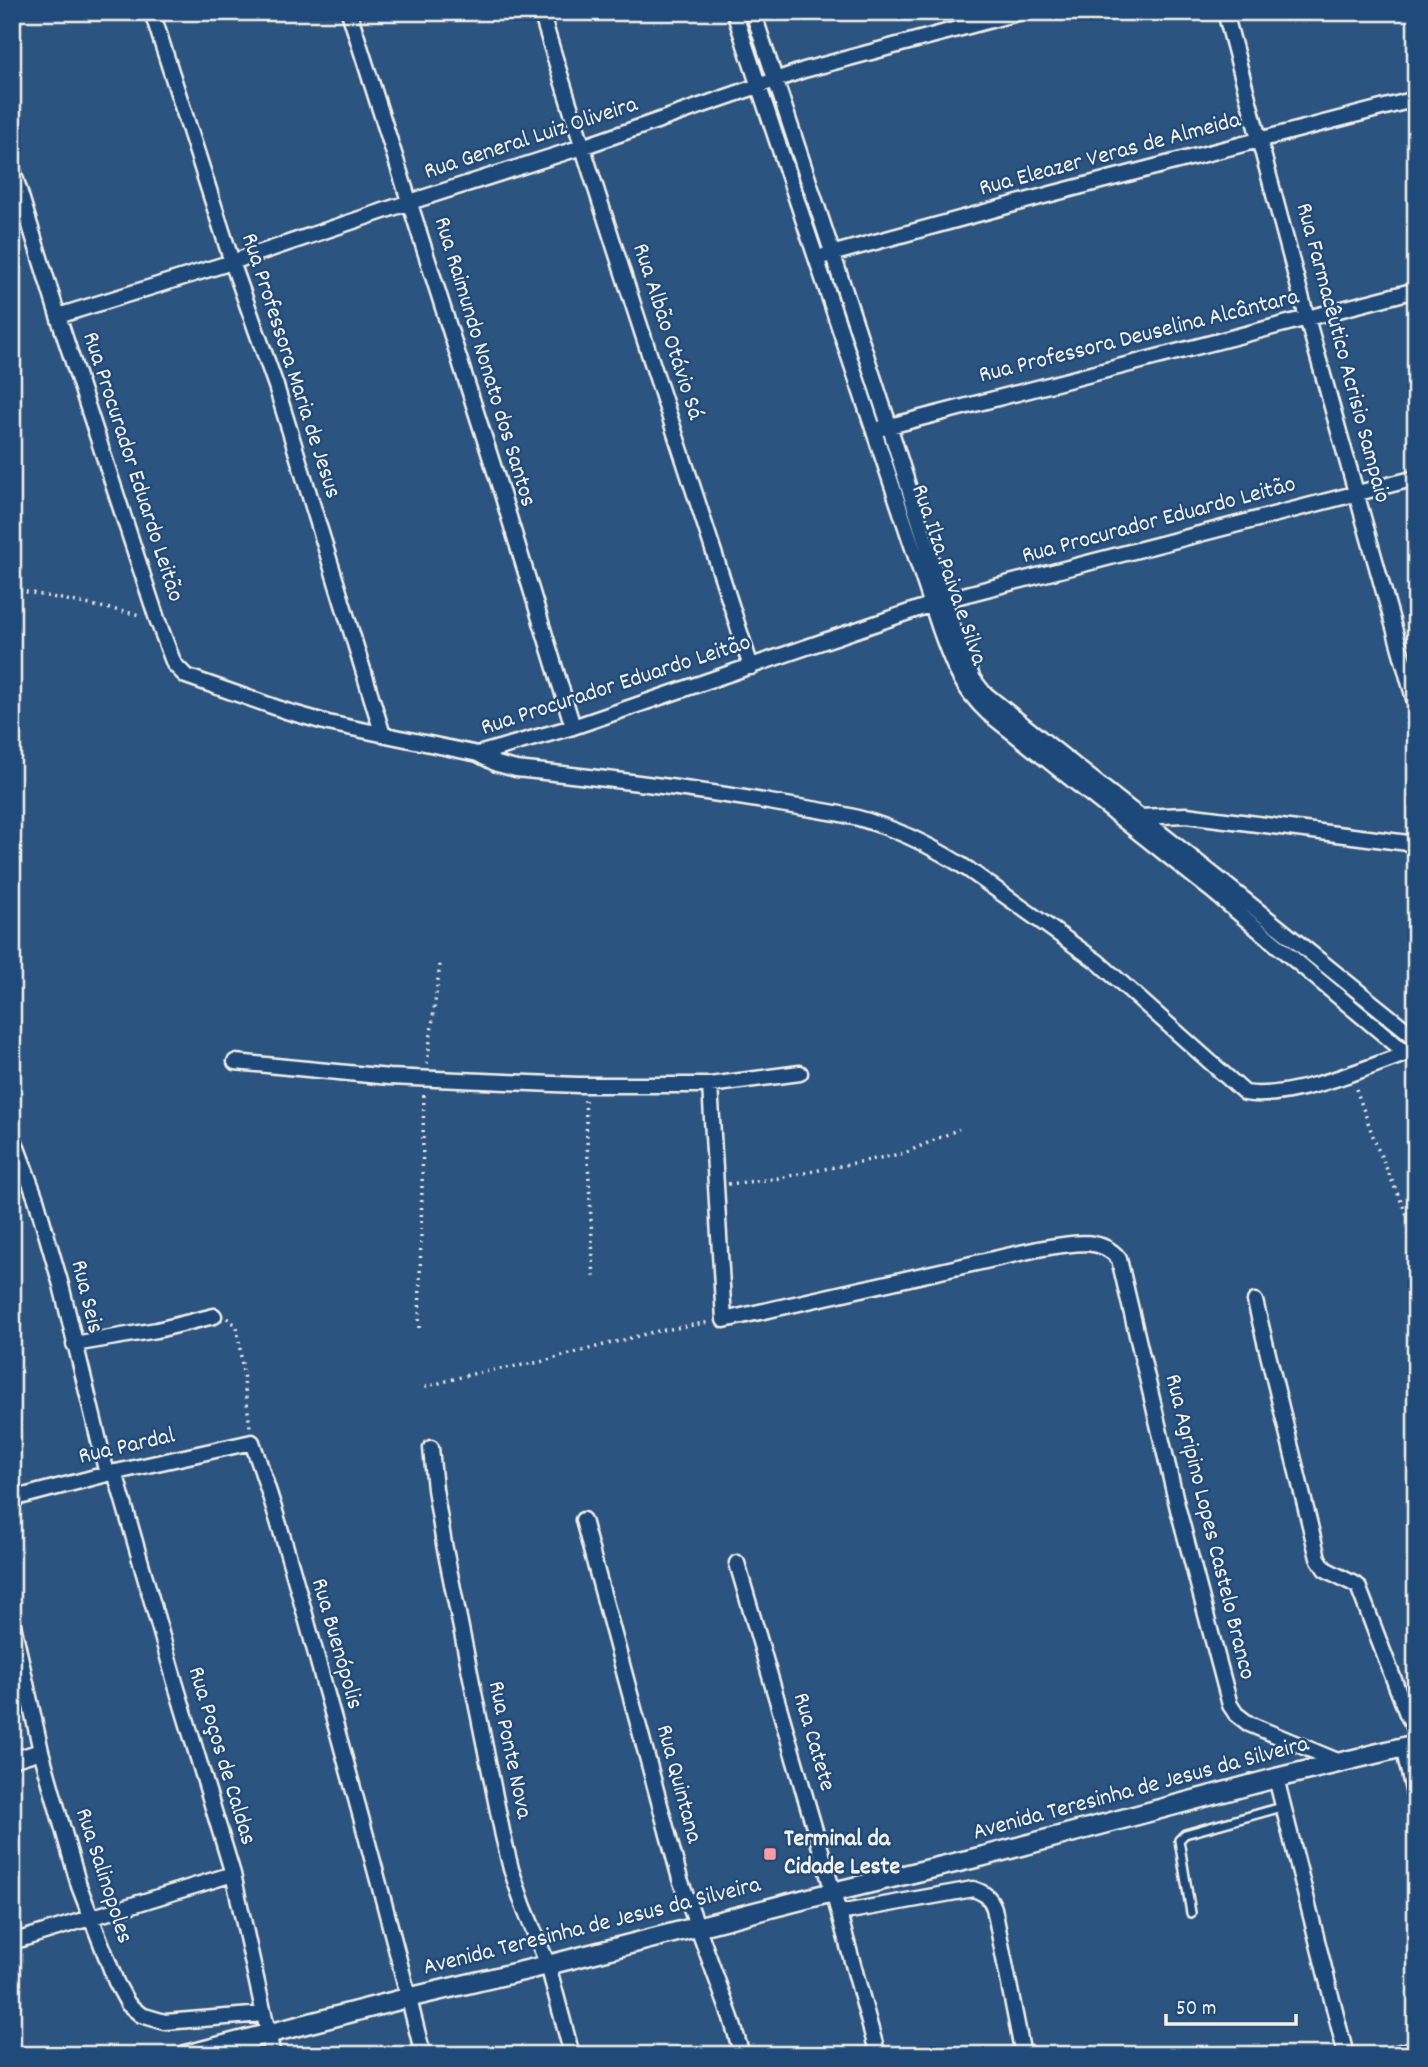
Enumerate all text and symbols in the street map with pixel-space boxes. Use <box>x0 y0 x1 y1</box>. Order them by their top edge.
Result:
street label: Rua General Luiz Oliveira <box>420 88 643 190</box>
street label: Rua Eleazer Veras de Almeida <box>976 104 1245 206</box>
street label: Rua Farmacêutico Acrisio Sampaio <box>1286 199 1398 507</box>
street label: Rua Raimundo Nonato dos Santos <box>424 213 544 511</box>
street label: Rua Professora Maria de Jesus <box>231 229 349 503</box>
street label: Rua Albão Otávio Sá <box>622 239 712 425</box>
street label: Rua Professora Deuselina Alcântara <box>976 281 1303 393</box>
street label: Rua Procurador Eduardo Leitão <box>72 328 192 606</box>
street label: Rua Procurador Eduardo Leitão <box>1018 468 1300 574</box>
street label: Rua Ilza Paiva e Silva <box>901 480 995 671</box>
street label: Rua Procurador Eduardo Leitão <box>477 626 755 746</box>
street label: Rua Seis <box>61 1257 111 1337</box>
street label: Rua Agripino Lopes Castelo Branco <box>1155 1371 1263 1683</box>
street label: Rua Pardal <box>75 1419 179 1475</box>
street label: Rua Buenópolis <box>301 1575 371 1713</box>
street label: Rua Poços de Caldas <box>178 1663 264 1849</box>
street label: Rua Ponte Nova <box>478 1678 540 1823</box>
street label: Rua Catete <box>783 1689 843 1795</box>
street label: Rua Quintana <box>646 1721 710 1848</box>
street label: Avenida Teresinha de Jesus da Silveira <box>969 1728 1314 1850</box>
street label: Rua Salinopoles <box>65 1804 141 1948</box>
place label: Terminal da Cidade Leste <box>784 1823 900 1885</box>
marker: Terminal da Cidade Leste <box>762 1846 778 1862</box>
street label: Avenida Teresinha de Jesus da Silveira <box>420 1868 765 1985</box>
scale bar <box>1166 1983 1295 2027</box>
text: 50 m <box>1176 1995 1216 2025</box>

